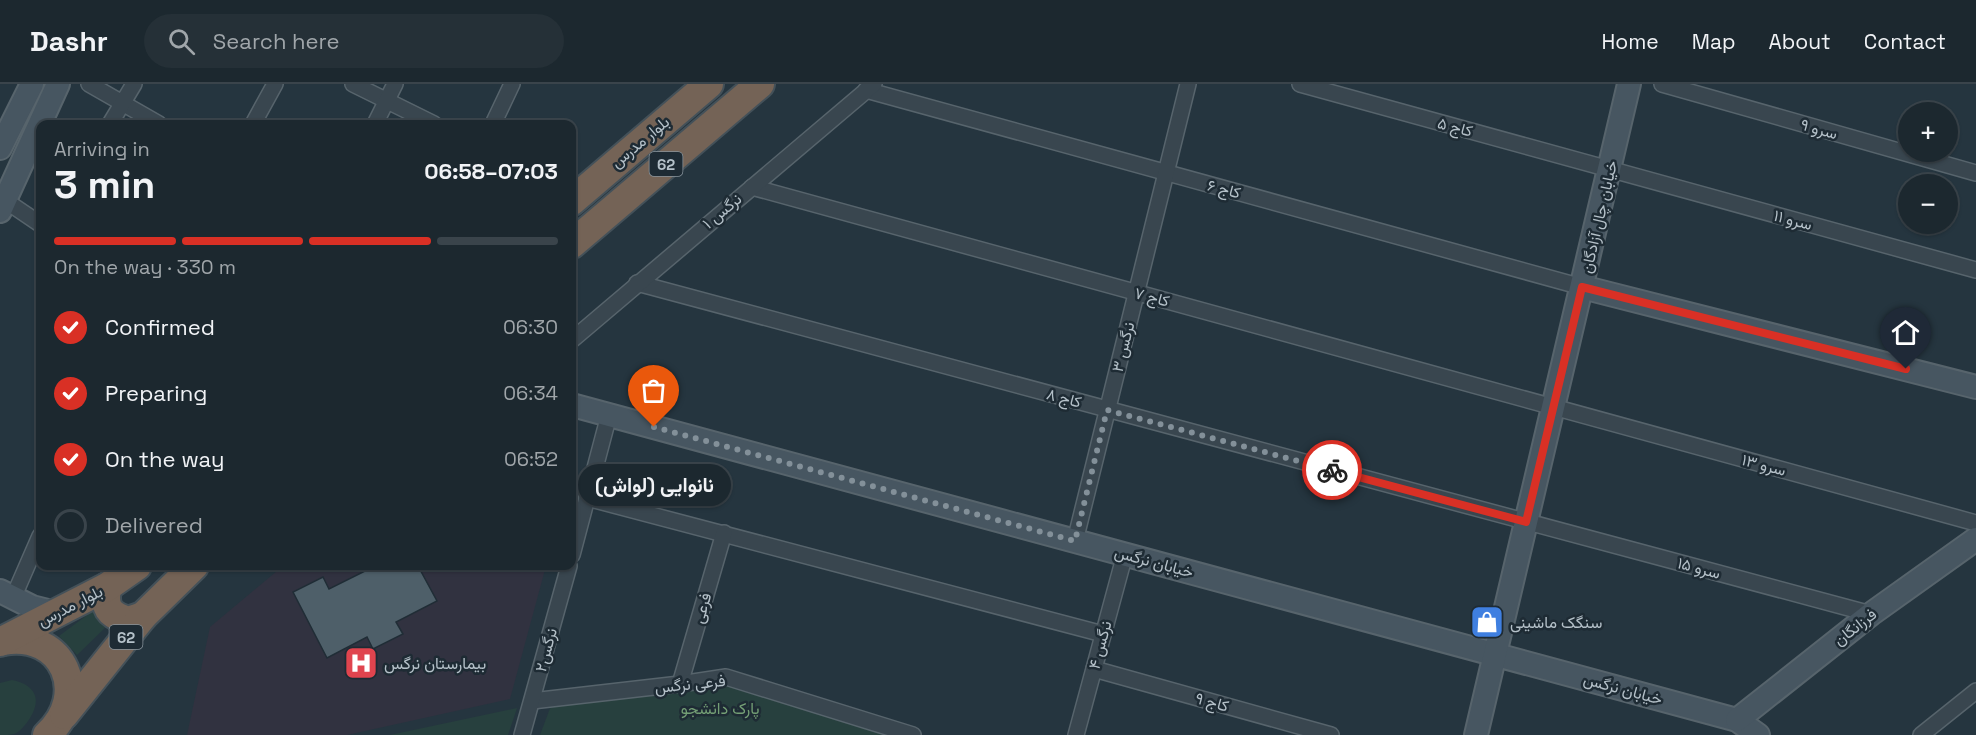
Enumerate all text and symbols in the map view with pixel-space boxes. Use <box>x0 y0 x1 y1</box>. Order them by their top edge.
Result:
search box <box>144 14 564 68</box>
text: Dashr <box>30 23 108 59</box>
icon: search <box>165 25 198 58</box>
text: Search here <box>213 27 340 55</box>
text: Home <box>1601 28 1659 55</box>
text: Map <box>1692 28 1736 55</box>
text: About <box>1769 28 1831 55</box>
text: Contact <box>1864 28 1946 55</box>
map controls <box>1898 102 1958 234</box>
button: + <box>1898 102 1958 162</box>
street label: بلوار مدرس <box>606 111 674 173</box>
street label: کاج ۵ <box>1435 112 1475 143</box>
street label: سرو ۹ <box>1798 114 1840 144</box>
text: Arriving in <box>54 136 150 162</box>
road number: 62 <box>650 152 682 176</box>
text: 06:58–07:03 <box>424 157 558 185</box>
street label: خیابان چال آزادگان <box>1576 158 1623 276</box>
text: 3 min <box>54 160 155 209</box>
street label: کاج ۶ <box>1205 174 1243 204</box>
button: − <box>1898 174 1958 234</box>
street label: نرگس ۱ <box>698 189 746 233</box>
street label: سرو ۱۱ <box>1771 205 1815 235</box>
text: On the way · 330 m <box>54 254 236 280</box>
street label: کاج ۷ <box>1132 282 1172 313</box>
pin <box>1880 307 1931 369</box>
icon: check <box>54 311 87 344</box>
text: Confirmed <box>105 313 215 341</box>
text: 06:30 <box>503 314 558 340</box>
icon: home <box>1889 316 1922 349</box>
street label: نرگس ۳ <box>1107 320 1139 374</box>
pin <box>628 365 679 427</box>
icon: bag <box>637 374 670 407</box>
icon: check <box>54 377 87 410</box>
text: Preparing <box>105 379 207 407</box>
text: 06:34 <box>503 380 558 406</box>
street label: کاج ۸ <box>1044 383 1084 414</box>
courier <box>1302 440 1362 500</box>
icon: check <box>54 443 87 476</box>
text: On the way <box>105 445 224 473</box>
text: 06:52 <box>504 446 558 472</box>
street label: سرو ۱۳ <box>1740 449 1788 481</box>
icon: bike <box>1316 454 1349 487</box>
callout: نانوایی (لواش) <box>578 463 730 505</box>
text: نانوایی (لواش) <box>595 472 714 498</box>
text: Delivered <box>105 511 203 539</box>
street label: خیابان نرگس <box>1112 541 1196 583</box>
street label: سرو ۱۵ <box>1675 552 1723 584</box>
street label: بلوار مدرس <box>34 581 106 631</box>
street label: فرعی <box>688 590 716 626</box>
shop icon: سنگک ماشینی <box>1469 604 1505 640</box>
street label: فرزانگان <box>1829 604 1881 650</box>
place label: سنگک ماشینی <box>1510 612 1602 633</box>
street label: نرگس ۴ <box>1083 618 1117 672</box>
road number: 62 <box>110 625 142 649</box>
street label: نرگس۲ <box>530 626 562 674</box>
hospital icon: بیمارستان نرگس <box>343 645 379 681</box>
place label: بیمارستان نرگس <box>384 653 486 674</box>
street label: خیابان نرگس <box>1581 668 1665 710</box>
street label: فرعی نرگس <box>653 670 727 698</box>
street label: کاج ۹ <box>1193 687 1231 718</box>
park label: پارک دانشجو <box>681 698 759 720</box>

